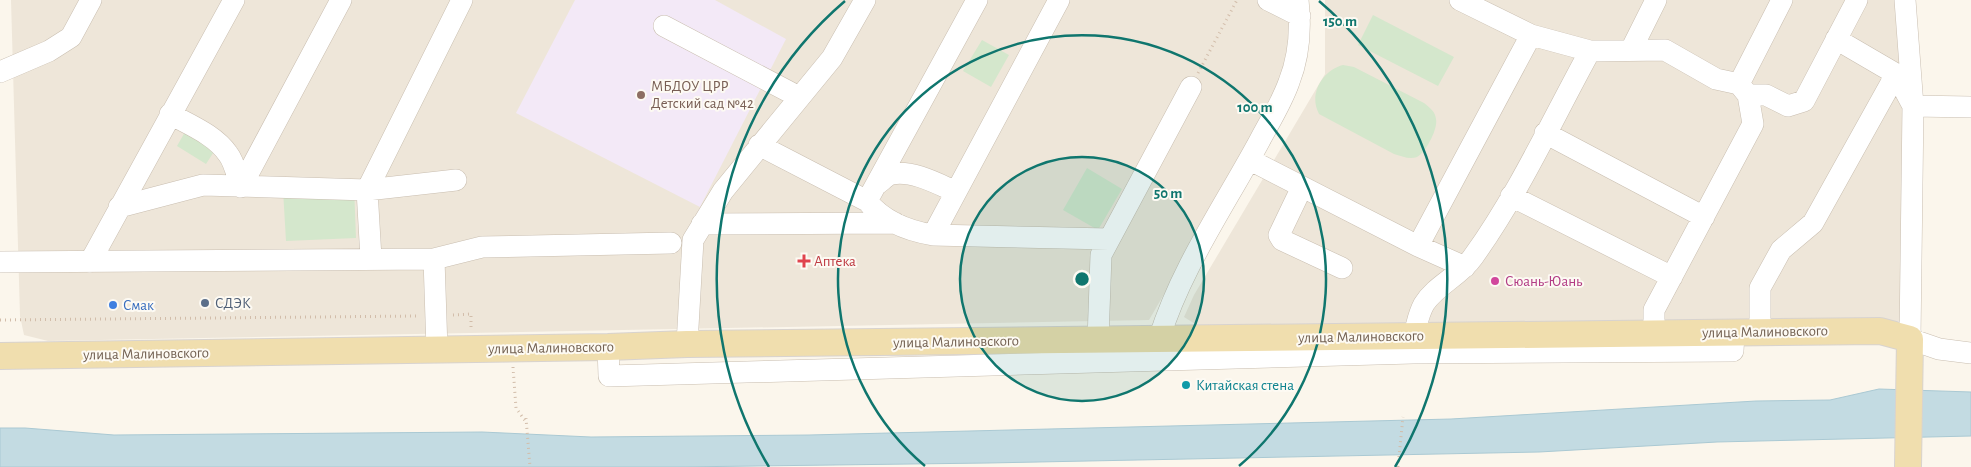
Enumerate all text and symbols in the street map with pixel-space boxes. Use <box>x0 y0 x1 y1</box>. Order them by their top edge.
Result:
text: 150 m <box>1323 14 1357 29</box>
place label: МБДОУ ЦРР Детский сад №42 <box>651 79 754 111</box>
marker: МБДОУ ЦРР Детский сад №42 <box>635 89 647 101</box>
text: 100 m <box>1237 100 1273 115</box>
text: 50 m <box>1154 186 1182 201</box>
place label: Аптека <box>814 254 856 269</box>
marker: Аптека <box>798 255 810 267</box>
centre of rings <box>1073 270 1091 288</box>
place label: Сюань-Юань <box>1505 274 1583 289</box>
marker: Сюань-Юань <box>1489 275 1501 287</box>
place label: СДЭК <box>215 296 251 311</box>
marker: СДЭК <box>199 297 211 309</box>
place label: Смак <box>123 298 154 313</box>
marker: Смак <box>107 299 119 311</box>
street label: улица Малиновского <box>1701 323 1828 341</box>
street label: улица Малиновского <box>1297 328 1424 346</box>
street label: улица Малиновского <box>892 333 1019 351</box>
street label: улица Малиновского <box>487 339 614 357</box>
street label: улица Малиновского <box>82 345 209 363</box>
place label: Китайская стена <box>1196 378 1294 393</box>
marker: Китайская стена <box>1180 379 1192 391</box>

